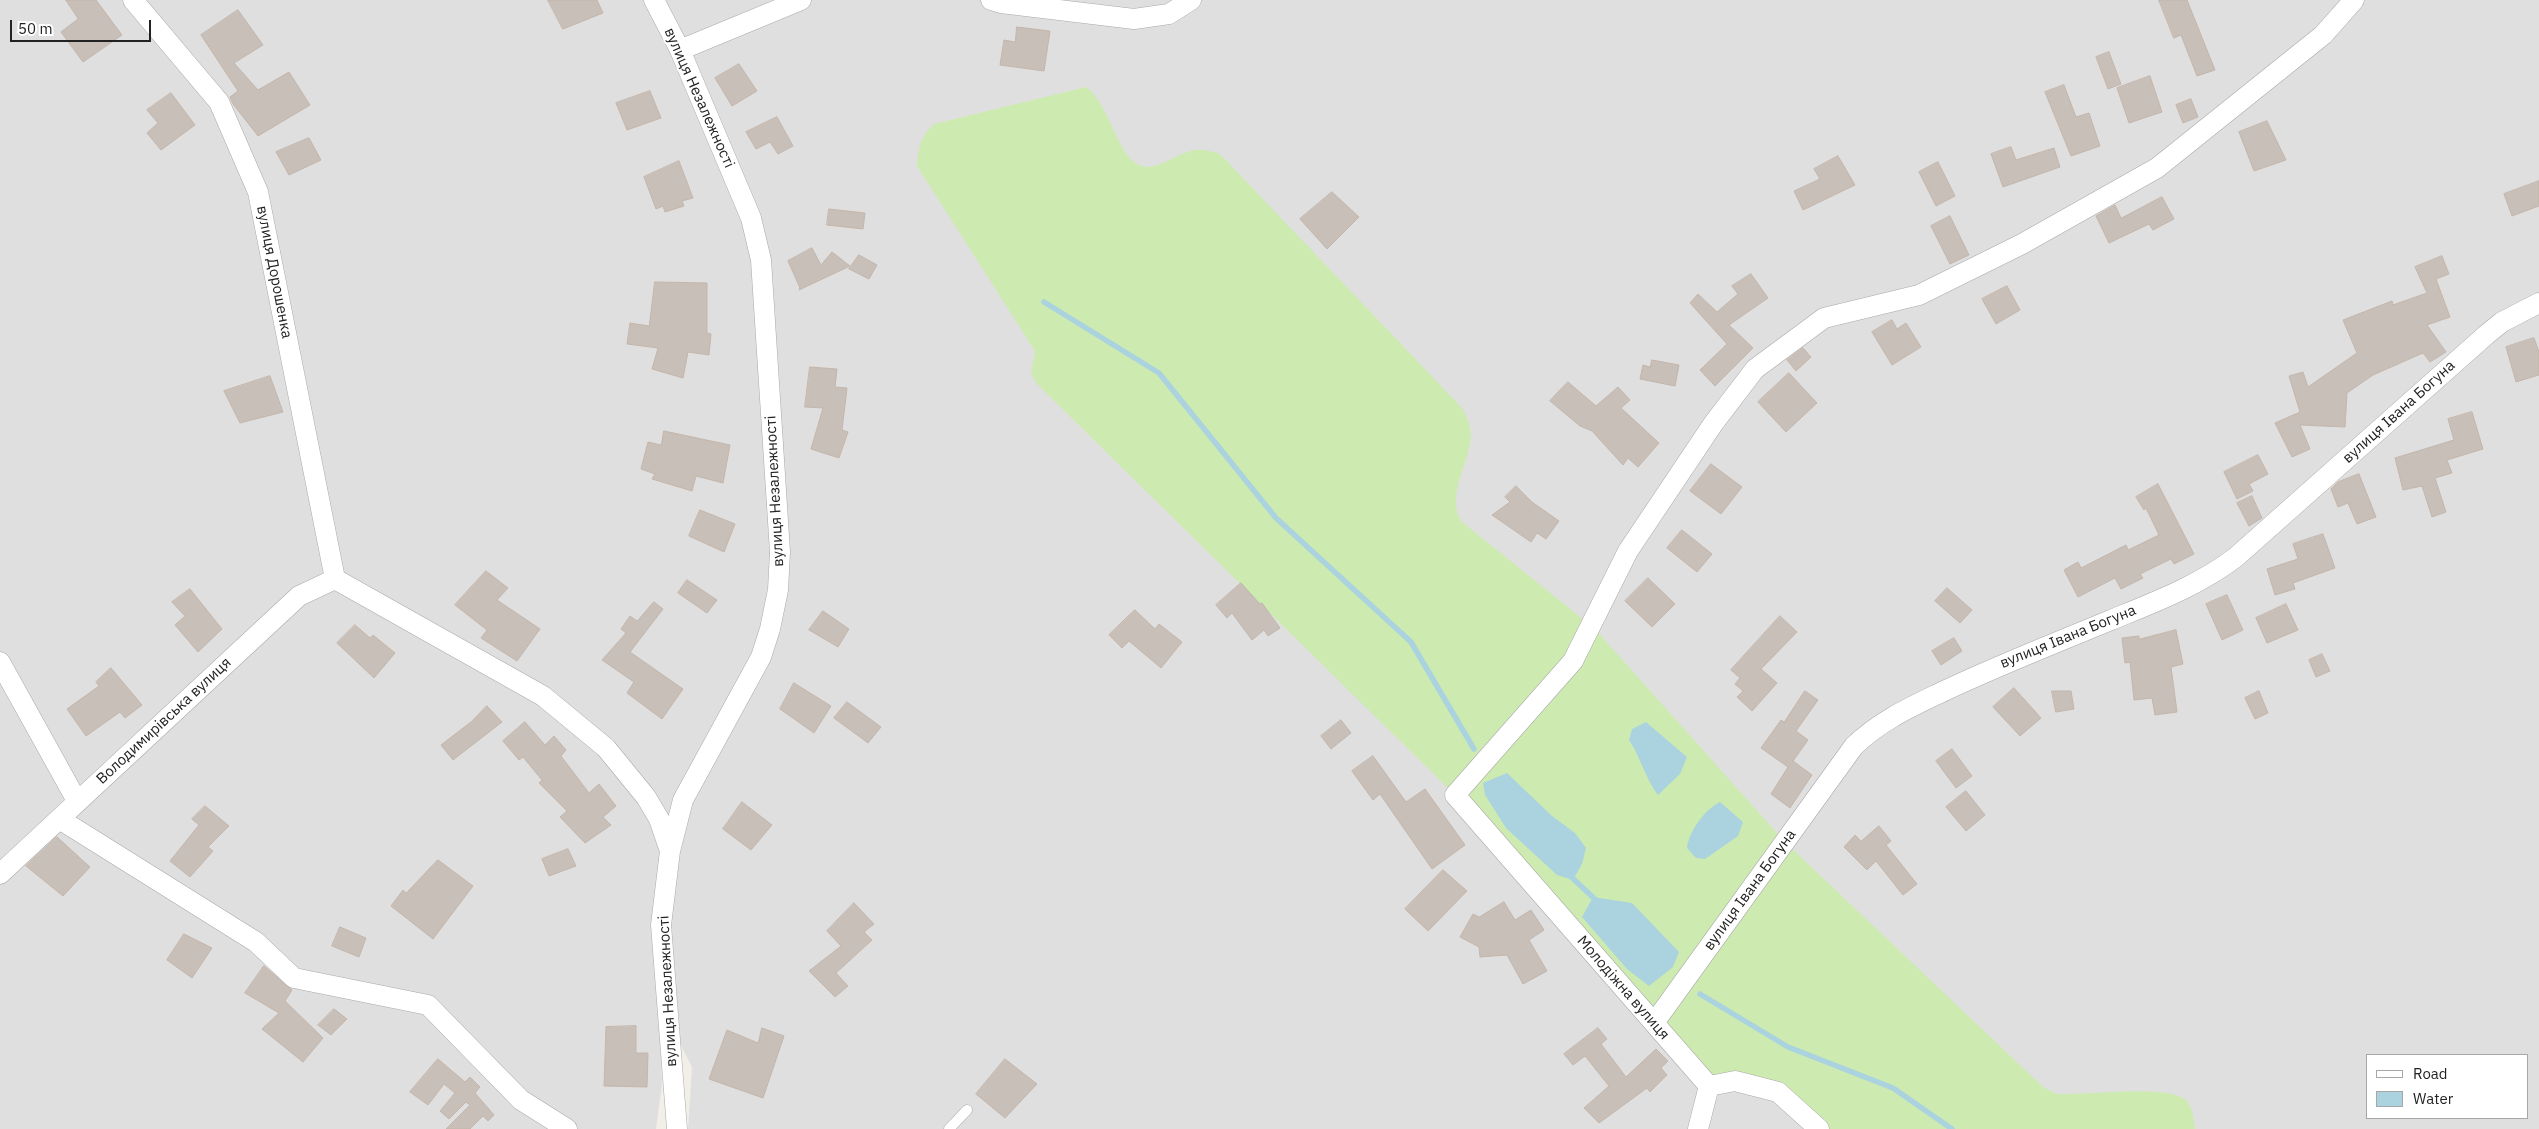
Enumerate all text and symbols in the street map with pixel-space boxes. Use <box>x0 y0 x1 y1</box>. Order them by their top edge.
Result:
scale bar <box>12 10 154 42</box>
text: 50 m <box>18 19 53 38</box>
street label: вулиця Незалежності <box>660 25 738 171</box>
street label: вулиця Дорошенка <box>252 204 296 340</box>
street label: вулиця Івана Богуна <box>2339 357 2459 467</box>
street label: вулиця Незалежності <box>762 415 788 567</box>
street label: вулиця Івана Богуна <box>1997 602 2139 672</box>
street label: Володимирівська вулиця <box>93 654 235 788</box>
street label: вулиця Івана Богуна <box>1700 826 1800 954</box>
street label: вулиця Незалежності <box>655 915 681 1067</box>
street label: Молодіжна вулиця <box>1573 932 1673 1044</box>
legend <box>2366 1054 2529 1119</box>
text: Road <box>2413 1064 2448 1083</box>
text: Water <box>2413 1089 2453 1108</box>

